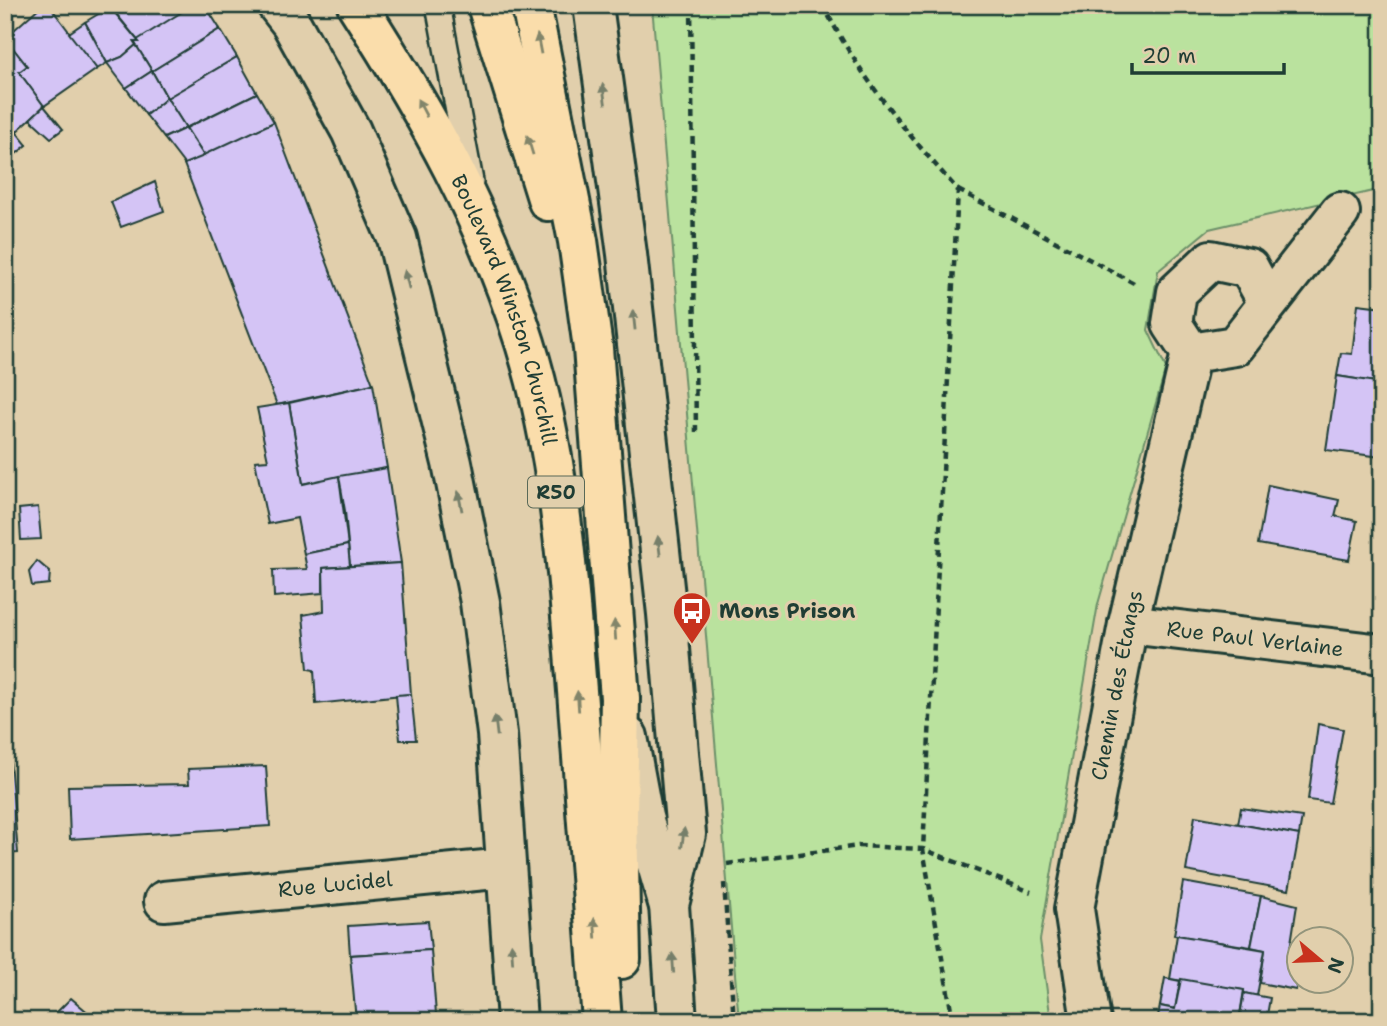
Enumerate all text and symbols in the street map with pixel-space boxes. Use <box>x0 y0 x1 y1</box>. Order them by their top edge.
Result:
scale bar <box>1132 32 1284 76</box>
one-way arrow <box>533 33 544 55</box>
text: 20 m <box>1142 42 1196 70</box>
one-way arrow <box>598 83 609 105</box>
one-way arrow <box>417 98 429 118</box>
one-way arrow <box>525 134 535 155</box>
street label: Boulevard Winston Churchill <box>444 170 564 448</box>
one-way arrow <box>401 269 412 291</box>
one-way arrow <box>628 309 639 331</box>
road number: R50 <box>528 477 584 508</box>
one-way arrow <box>454 490 465 512</box>
one-way arrow <box>654 535 665 557</box>
street label: Chemin des Étangs <box>1085 587 1149 783</box>
bus stop icon: Mons Prison <box>671 590 713 645</box>
place label: Mons Prison <box>719 597 855 625</box>
street label: Rue Paul Verlaine <box>1165 615 1345 663</box>
one-way arrow <box>609 619 620 641</box>
one-way arrow <box>572 690 583 712</box>
one-way arrow <box>491 715 502 737</box>
one-way arrow <box>678 827 689 849</box>
street label: Rue Lucidel <box>277 865 394 904</box>
one-way arrow <box>589 917 600 939</box>
north arrow <box>1286 925 1356 995</box>
one-way arrow <box>506 941 517 963</box>
one-way arrow <box>667 952 678 974</box>
text: N <box>1321 954 1350 977</box>

